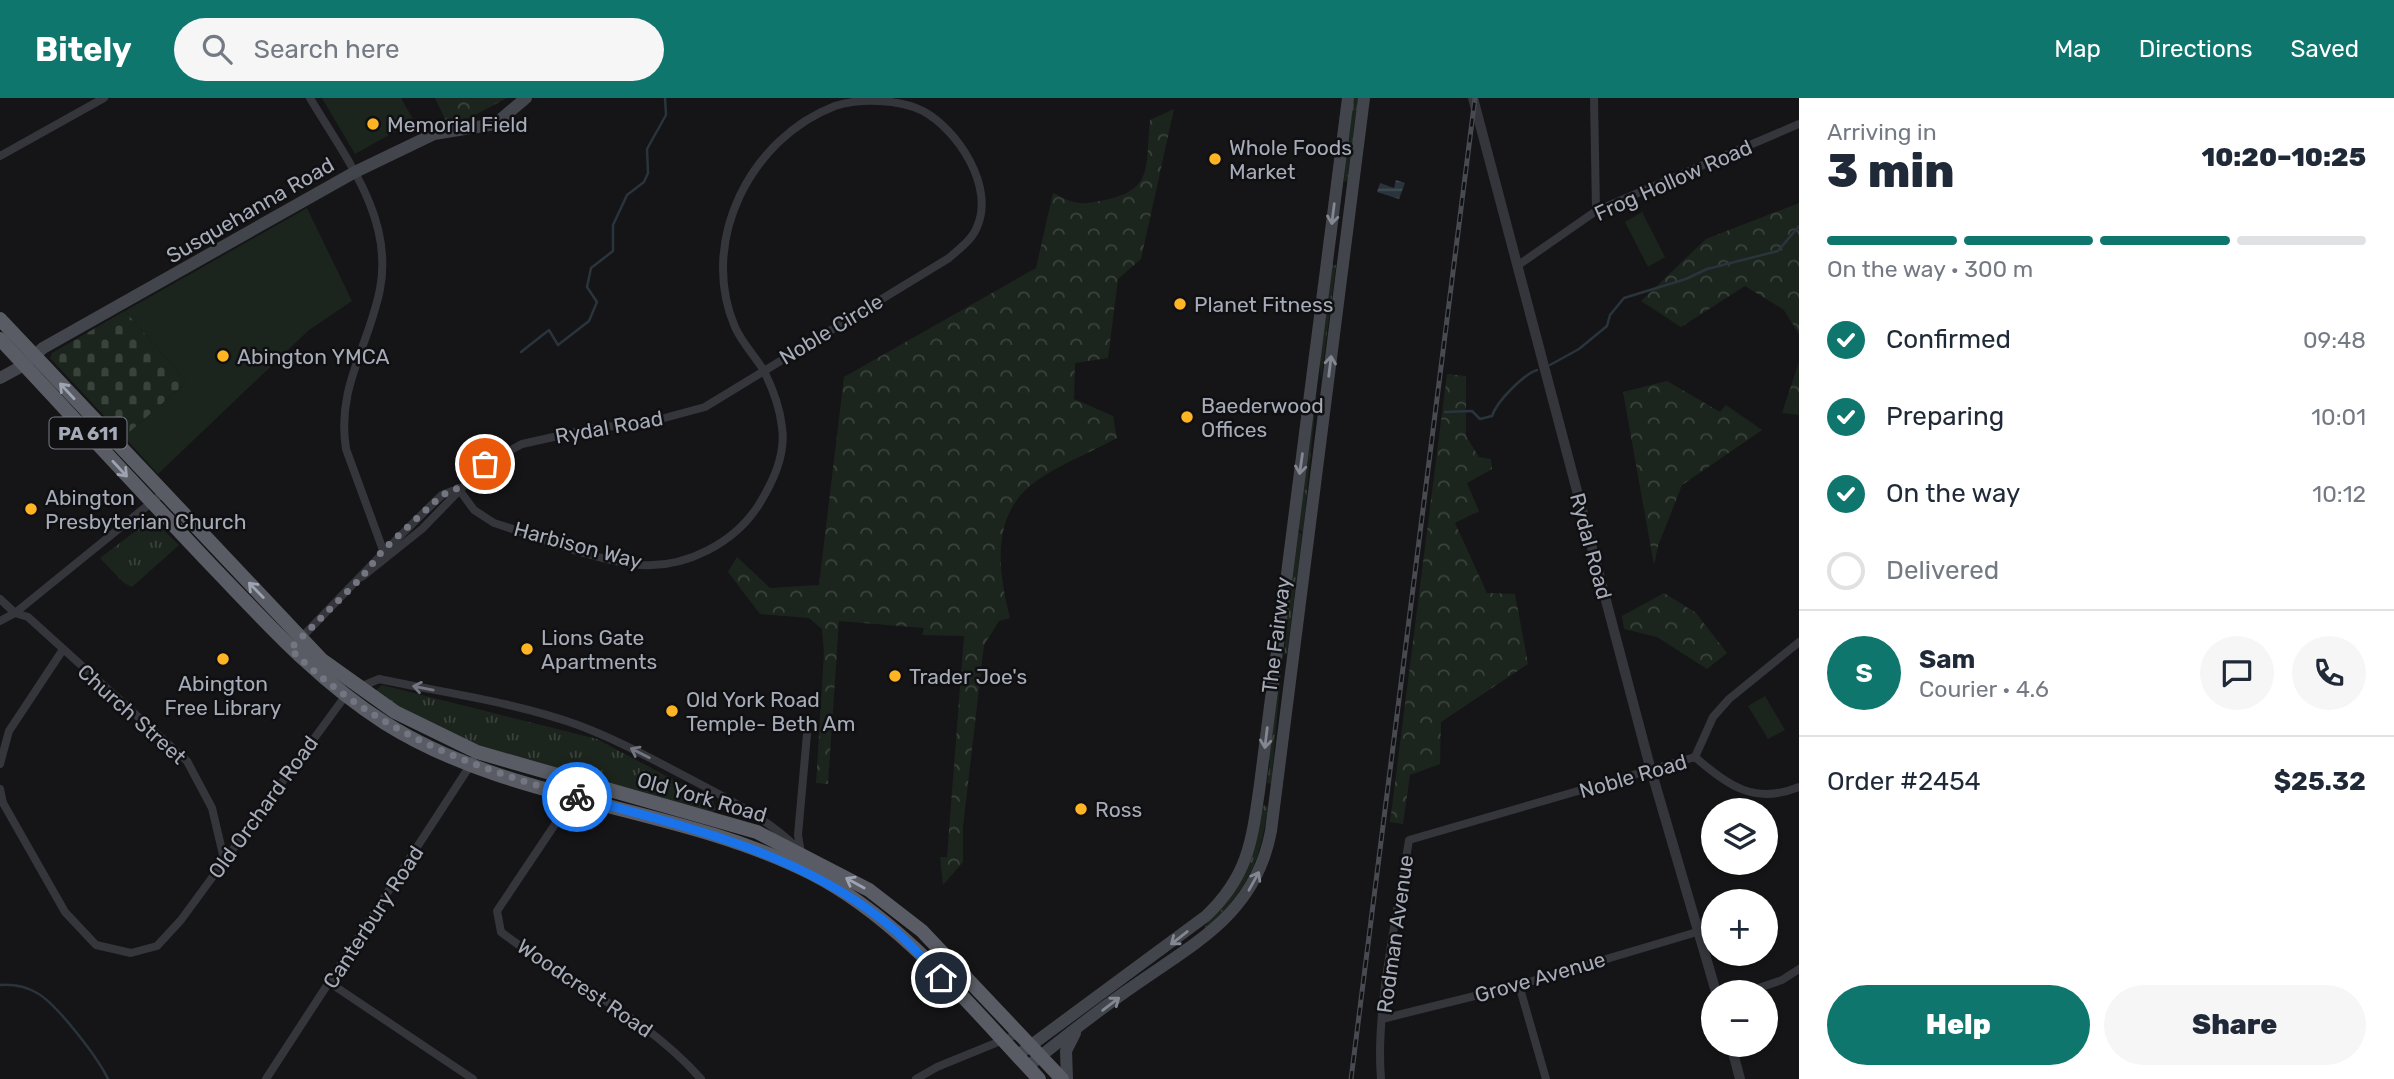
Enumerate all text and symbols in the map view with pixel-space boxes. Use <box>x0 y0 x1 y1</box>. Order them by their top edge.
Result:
search box <box>174 18 664 81</box>
text: Bitely <box>35 30 132 69</box>
icon: search <box>198 30 236 68</box>
text: Search here <box>254 34 400 65</box>
text: Map <box>2054 35 2101 63</box>
text: Directions <box>2139 35 2252 63</box>
text: Saved <box>2290 35 2359 63</box>
place label: Memorial Field <box>387 112 528 137</box>
marker: Memorial Field <box>365 116 381 132</box>
text: Arriving in <box>1827 118 1937 146</box>
street label: Frog Hollow Road <box>1590 134 1756 226</box>
place label: Whole Foods Market <box>1229 135 1352 184</box>
text: 10:20–10:25 <box>2201 142 2366 173</box>
text: 3 min <box>1827 144 1955 199</box>
marker: Whole Foods Market <box>1207 151 1223 167</box>
street label: Susquehanna Road <box>162 152 338 268</box>
one-way arrow <box>1327 203 1340 225</box>
text: On the way · 300 m <box>1827 255 2033 283</box>
street label: Noble Circle <box>775 288 887 370</box>
place label: Planet Fitness <box>1194 292 1333 317</box>
marker: Planet Fitness <box>1172 296 1188 312</box>
icon: check <box>1827 321 1865 359</box>
text: Confirmed <box>1886 324 2011 355</box>
text: 09:48 <box>2303 326 2366 354</box>
place label: Abington YMCA <box>237 344 390 369</box>
marker: Abington YMCA <box>215 348 231 364</box>
one-way arrow <box>1323 355 1336 378</box>
one-way arrow <box>59 382 75 400</box>
place label: Baederwood Offices <box>1201 393 1324 442</box>
icon: check <box>1827 398 1865 436</box>
text: Preparing <box>1886 401 2004 432</box>
text: 10:01 <box>2311 403 2366 431</box>
street label: Rydal Road <box>553 405 665 449</box>
marker: Baederwood Offices <box>1179 409 1195 425</box>
road number: PA 611 <box>50 418 126 448</box>
pin <box>455 434 515 494</box>
icon: bag <box>466 445 504 483</box>
one-way arrow <box>1295 452 1308 475</box>
one-way arrow <box>112 460 129 477</box>
icon: check <box>1827 475 1865 513</box>
text: On the way <box>1886 478 2020 509</box>
text: 10:12 <box>2312 480 2366 508</box>
place label: Abington Presbyterian Church <box>45 485 246 534</box>
street label: Rydal Road <box>1565 490 1617 602</box>
marker: Abington Presbyterian Church <box>23 501 39 517</box>
street label: Harbison Way <box>511 516 645 574</box>
text: Delivered <box>1886 555 1999 586</box>
street label: The Fairway <box>1256 575 1296 695</box>
one-way arrow <box>248 581 264 599</box>
place label: Lions Gate Apartments <box>541 625 657 674</box>
button: chat <box>2200 636 2274 710</box>
button: phone <box>2292 636 2366 710</box>
marker: Lions Gate Apartments <box>519 641 535 657</box>
text: Sam <box>1919 644 1975 675</box>
marker: Abington Free Library <box>215 651 231 667</box>
text: S <box>1855 658 1873 689</box>
street label: Church Street <box>73 659 191 769</box>
place label: Trader Joe's <box>909 664 1027 689</box>
marker: Trader Joe's <box>887 668 903 684</box>
place label: Abington Free Library <box>165 671 282 720</box>
text: Courier · 4.6 <box>1919 675 2049 703</box>
one-way arrow <box>412 681 435 695</box>
place label: Old York Road Temple- Beth Am <box>686 687 855 736</box>
marker: Old York Road Temple- Beth Am <box>664 703 680 719</box>
one-way arrow <box>1259 727 1272 749</box>
street label: Old Orchard Road <box>203 731 323 883</box>
one-way arrow <box>630 746 651 760</box>
street label: Noble Road <box>1576 749 1690 803</box>
courier <box>542 762 612 832</box>
text: Order #2454 <box>1827 766 1981 797</box>
text: $25.32 <box>2274 766 2366 797</box>
street label: Old York Road <box>634 767 770 827</box>
icon: bike <box>558 778 596 816</box>
place label: Ross <box>1095 797 1142 822</box>
map controls <box>1701 798 1778 1057</box>
button: layers <box>1701 798 1778 875</box>
marker: Ross <box>1073 801 1089 817</box>
street label: Canterbury Road <box>318 841 428 993</box>
street label: Rodman Avenue <box>1372 853 1418 1015</box>
one-way arrow <box>1247 871 1261 891</box>
one-way arrow <box>846 876 866 890</box>
button: + <box>1701 889 1778 966</box>
one-way arrow <box>1171 930 1189 945</box>
street label: Woodcrest Road <box>513 933 657 1043</box>
street label: Grove Avenue <box>1472 946 1608 1008</box>
pin <box>911 948 971 1008</box>
icon: home <box>922 959 960 997</box>
button: − <box>1701 980 1778 1057</box>
button: Help <box>1827 985 2090 1065</box>
button: Share <box>2104 985 2366 1065</box>
one-way arrow <box>1101 996 1120 1011</box>

